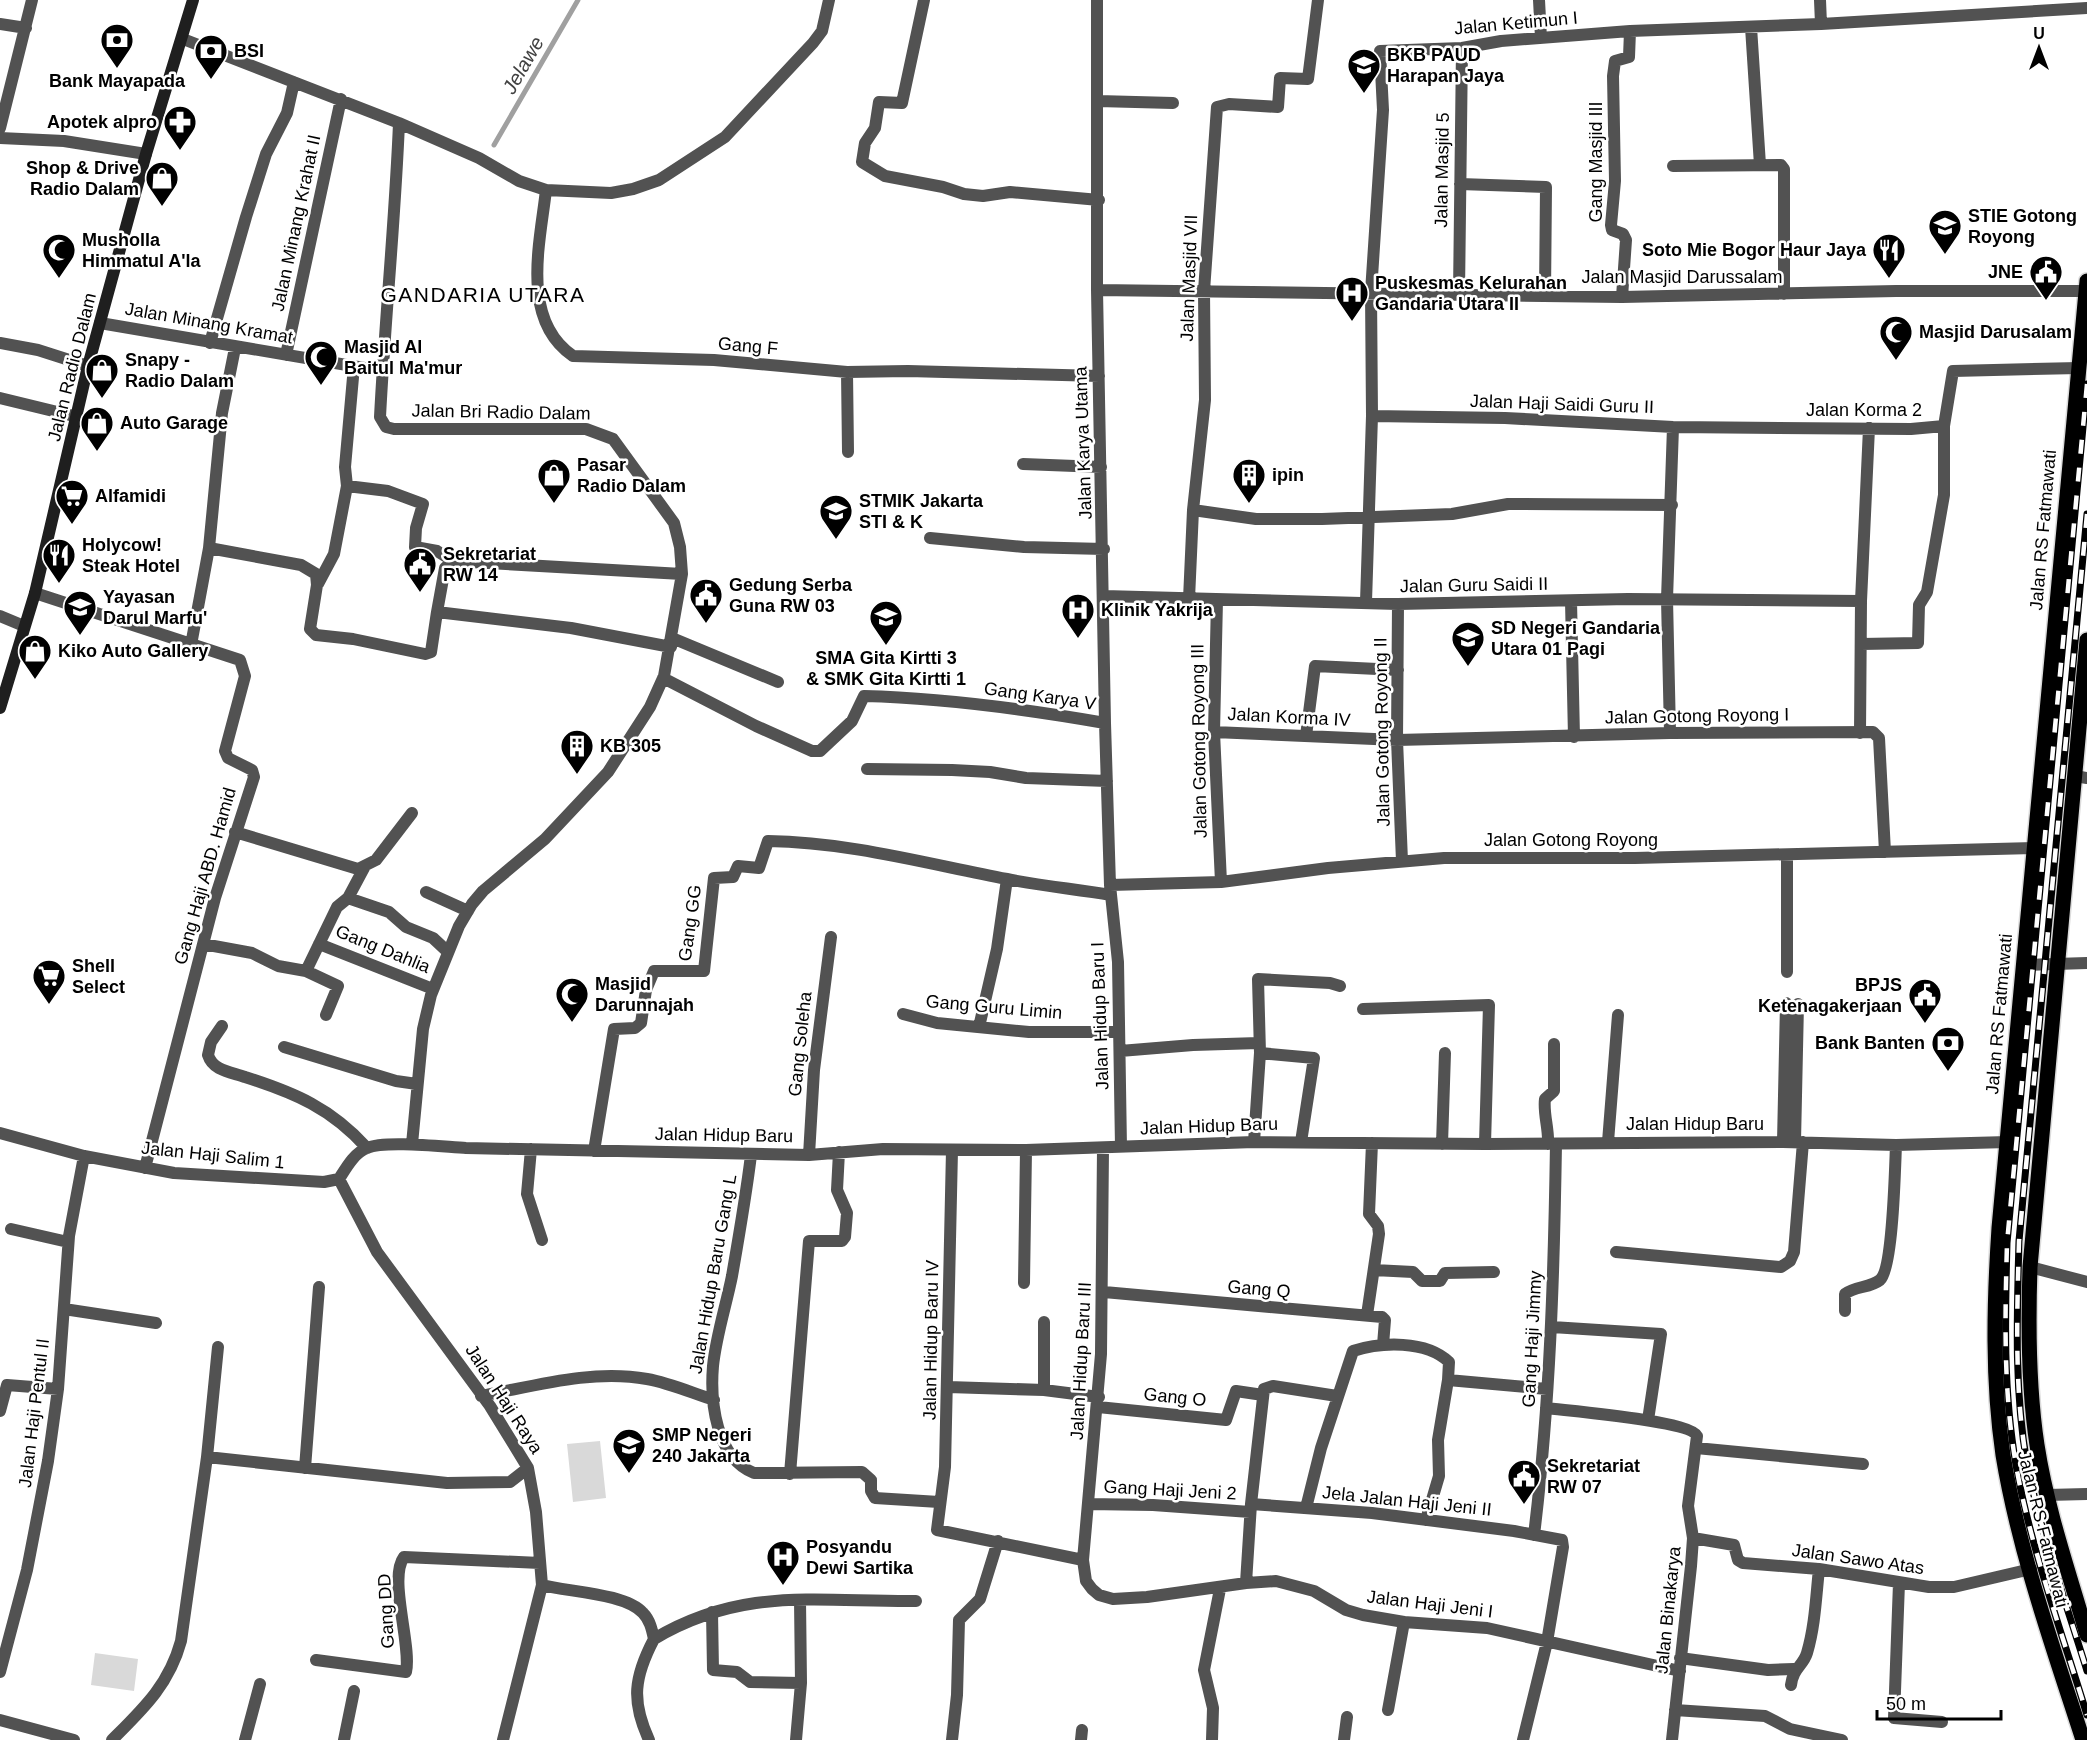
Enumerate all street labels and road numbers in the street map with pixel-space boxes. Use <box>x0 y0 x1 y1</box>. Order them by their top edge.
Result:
street label: Jalan Ketimun I <box>1453 8 1579 38</box>
street label: Gang Masjid III <box>1586 101 1606 223</box>
street label: Jalan Masjid 5 <box>1431 112 1453 228</box>
street label: Jalan Minang Krahat II <box>267 133 325 313</box>
street label: Jalan Masjid VII <box>1177 214 1201 342</box>
street label: Jalan Masjid Darussalam <box>1581 267 1783 287</box>
street label: Jalan Radio Dalam <box>44 291 100 443</box>
street label: Jalan Minang Kramat <box>124 298 294 348</box>
street label: Gang F <box>717 333 779 359</box>
street label: Jalan Karya Utama <box>1070 365 1096 520</box>
street label: Jalan Haji Saidi Guru II <box>1470 391 1654 417</box>
street label: Jalan Bri Radio Dalam <box>411 400 591 424</box>
street label: Jalan Korma 2 <box>1806 400 1922 420</box>
street label: Jalan RS Fatmawati <box>2026 449 2060 611</box>
street label: Jalan Guru Saidi II <box>1400 574 1548 596</box>
street label: Jalan Gotong Royong II <box>1370 637 1394 827</box>
street label: Jalan Gotong Royong III <box>1187 644 1211 838</box>
street label: Gang Karya V <box>983 678 1097 714</box>
street label: Jalan Korma IV <box>1227 704 1351 730</box>
street label: Jalan Gotong Royong I <box>1605 704 1789 728</box>
street label: Gang Haji ABD. Hamid <box>170 785 240 967</box>
street label: Jalan Gotong Royong <box>1484 830 1658 850</box>
street label: Gang GG <box>675 883 705 963</box>
street label: Gang Dahlia <box>333 921 434 977</box>
street label: Jalan RS Fatmawati <box>1982 933 2016 1095</box>
street label: Jalan Hidup Baru I <box>1087 942 1113 1090</box>
street label: Gang Soleha <box>785 990 816 1097</box>
street label: Gang Guru Limin <box>925 991 1063 1023</box>
street label: Jalan Hidup Baru <box>1140 1114 1278 1138</box>
street label: Jalan Hidup Baru <box>1626 1114 1764 1134</box>
street label: Jalan Hidup Baru <box>655 1124 793 1146</box>
street label: Jalan Haji Salim 1 <box>140 1138 286 1172</box>
street label: Jalan Hidup Baru Gang L <box>686 1173 740 1375</box>
street label: Jalan Hidup Baru IV <box>920 1260 942 1420</box>
street label: Gang Haji Jimmy <box>1518 1270 1546 1408</box>
street label: Gang Q <box>1227 1276 1291 1302</box>
street label: Jalan Hidup Baru III <box>1067 1282 1095 1440</box>
street label: Jalan Haji Pentul II <box>15 1337 53 1489</box>
street label: Jalan Haji Raya <box>461 1341 547 1458</box>
street label: Gang O <box>1143 1384 1207 1410</box>
street label: Jalan RS Fatmawati <box>2014 1448 2072 1610</box>
street label: Gang Haji Jeni 2 <box>1103 1477 1237 1503</box>
street label: Jela Jalan Haji Jeni II <box>1321 1482 1493 1520</box>
street label: Jalan Sawo Atas <box>1791 1540 1925 1578</box>
street label: Jalan Binakarya <box>1651 1544 1685 1675</box>
street label: Gang DD <box>374 1573 398 1649</box>
street label: Jalan Haji Jeni I <box>1366 1586 1494 1622</box>

